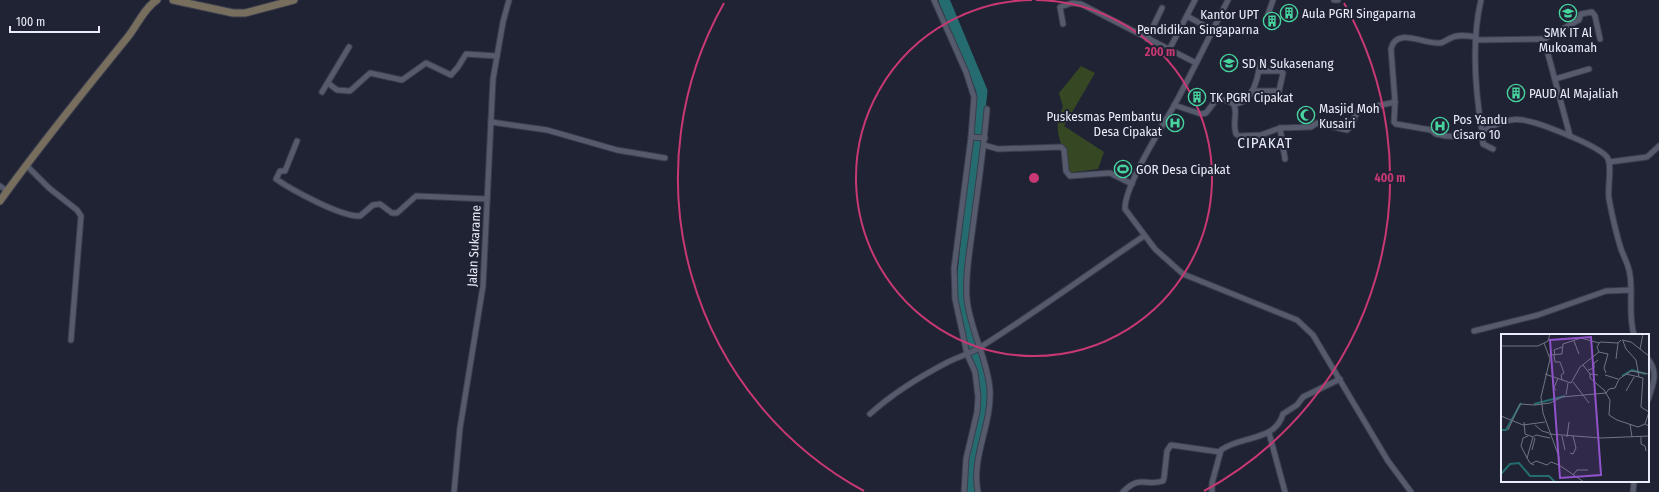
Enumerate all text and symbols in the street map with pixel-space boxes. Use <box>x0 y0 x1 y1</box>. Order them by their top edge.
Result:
building icon: Aula PGRI Singaparna <box>1279 3 1299 23</box>
school or university icon: SMK IT Al Mukoamah <box>1558 3 1578 23</box>
place label: Aula PGRI Singaparna <box>1302 6 1416 21</box>
place label: Kantor UPT Pendidikan Singaparna <box>1137 7 1259 37</box>
scale bar <box>10 8 99 34</box>
building icon: Kantor UPT Pendidikan Singaparna <box>1262 11 1282 31</box>
text: 100 m <box>16 15 45 29</box>
place label: SMK IT Al Mukoamah <box>1539 25 1597 55</box>
text: 200 m <box>1144 45 1175 59</box>
school or university icon: SD N Sukasenang <box>1219 53 1239 73</box>
place label: SD N Sukasenang <box>1242 56 1334 71</box>
building icon: PAUD Al Majaliah <box>1506 83 1526 103</box>
place label: PAUD Al Majaliah <box>1529 86 1618 101</box>
building icon: TK PGRI Cipakat <box>1187 87 1207 107</box>
place label: TK PGRI Cipakat <box>1210 90 1294 105</box>
place label: Masjid Moh Kusairi <box>1319 101 1380 131</box>
mosque icon: Masjid Moh Kusairi <box>1296 105 1316 125</box>
place label: Puskesmas Pembantu Desa Cipakat <box>1046 109 1163 139</box>
place label: Pos Yandu Cisaro 10 <box>1453 112 1507 142</box>
hospital icon: Puskesmas Pembantu Desa Cipakat <box>1165 113 1185 133</box>
hospital icon: Pos Yandu Cisaro 10 <box>1430 116 1450 136</box>
district label: CIPAKAT <box>1237 134 1293 152</box>
sports icon: GOR Desa Cipakat <box>1113 159 1133 179</box>
place label: GOR Desa Cipakat <box>1136 162 1231 177</box>
centre of rings <box>1027 171 1041 185</box>
text: 400 m <box>1375 171 1405 185</box>
street label: Jalan Sukarame <box>464 205 484 287</box>
inset map <box>1501 334 1649 482</box>

